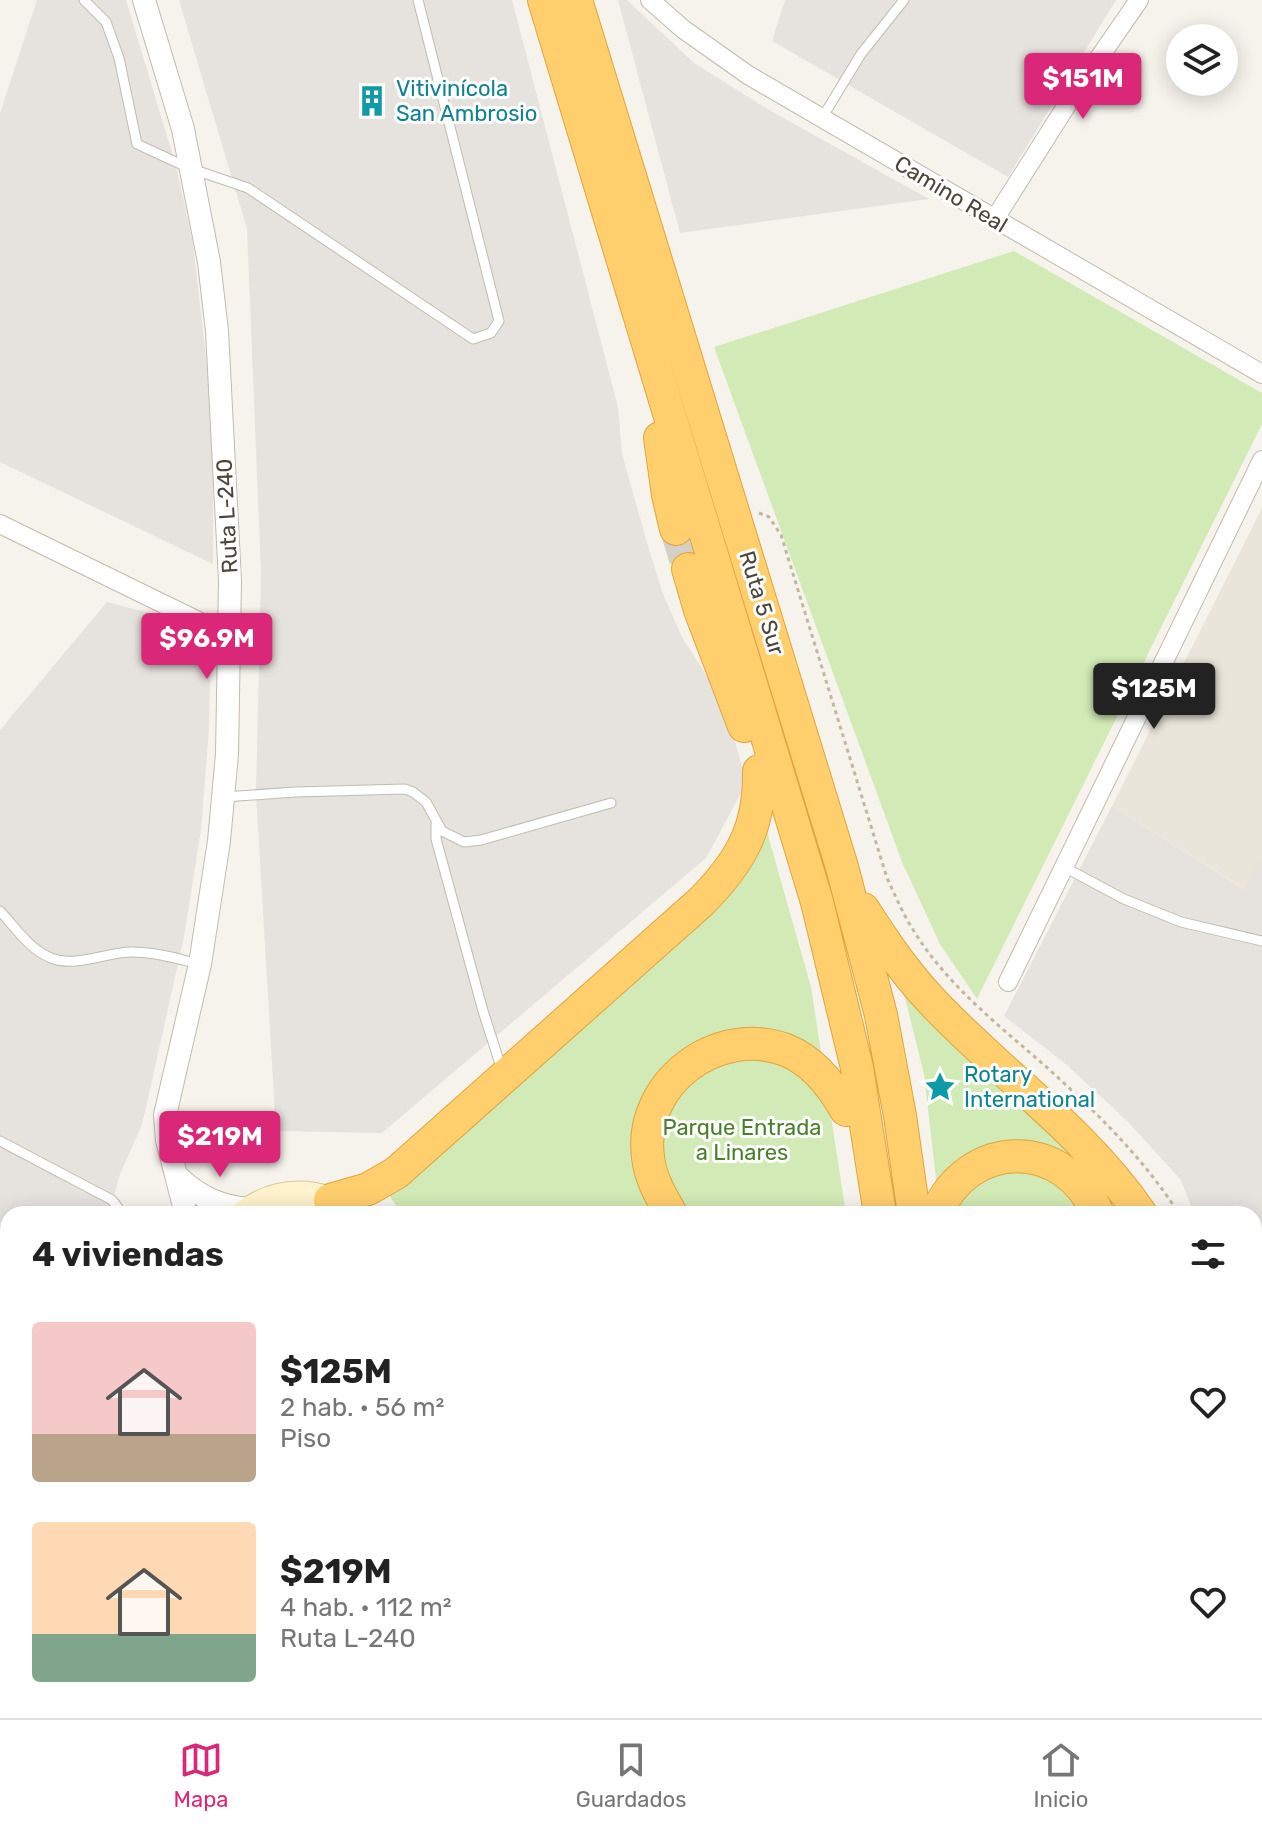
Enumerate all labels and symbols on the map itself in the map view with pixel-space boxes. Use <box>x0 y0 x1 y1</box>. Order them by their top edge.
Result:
pin: $151M <box>1027 53 1139 121</box>
place label: Vitivinícola San Ambrosio <box>396 75 537 127</box>
building icon: Vitivinícola San Ambrosio <box>355 84 389 118</box>
street label: Camino Real <box>890 150 1012 238</box>
street label: Ruta L-240 <box>211 458 243 574</box>
street label: Ruta 5 Sur <box>733 548 791 659</box>
pin: $96.9M <box>142 613 272 681</box>
pin: $125M <box>1098 663 1210 731</box>
place label: Rotary International <box>964 1061 1095 1113</box>
place icon: Rotary International <box>923 1070 957 1104</box>
pin: $219M <box>164 1111 276 1179</box>
park label: Parque Entrada a Linares <box>663 1114 821 1166</box>

